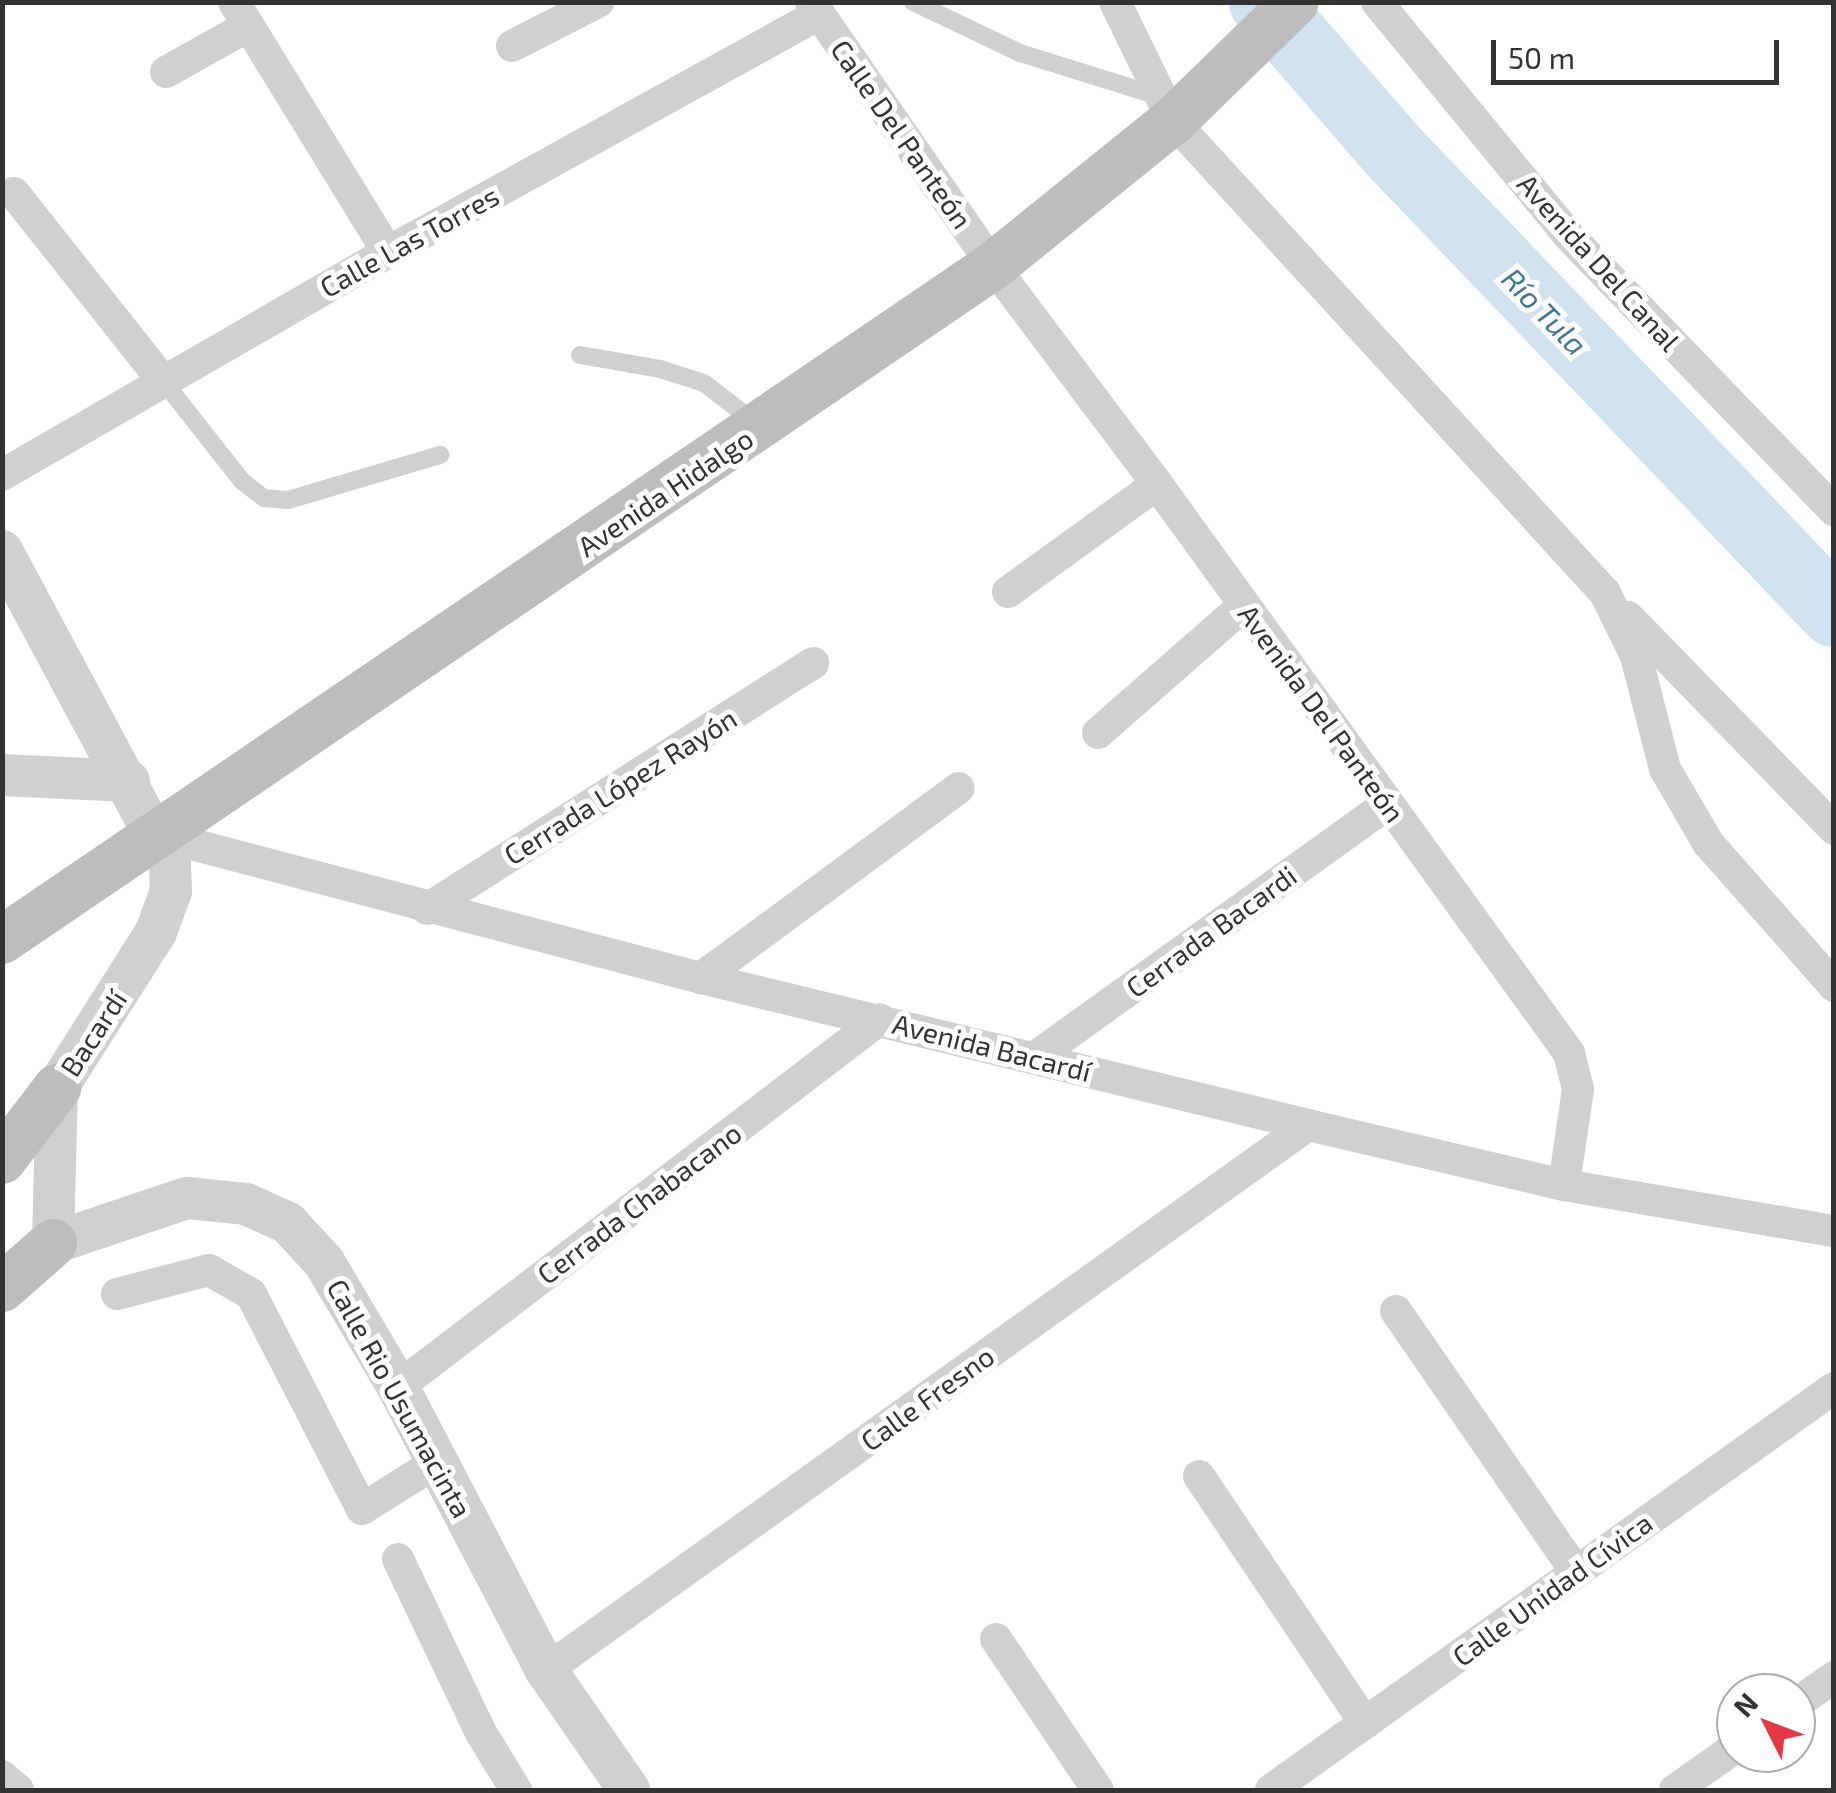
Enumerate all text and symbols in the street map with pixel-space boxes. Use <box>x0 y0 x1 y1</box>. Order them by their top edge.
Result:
scale bar <box>1496 20 1784 82</box>
street label: Calle Del Panteón <box>824 33 980 235</box>
text: 50 m <box>1508 39 1575 75</box>
street label: Avenida Del Canal <box>1511 166 1687 358</box>
street label: Calle Las Torres <box>313 178 505 304</box>
water label: Río Tula <box>1495 260 1595 362</box>
street label: Avenida Hidalgo <box>571 421 759 563</box>
street label: Avenida Del Panteón <box>1232 597 1412 829</box>
street label: Cerrada López Rayón <box>497 701 743 871</box>
street label: Cerrada Bacardi <box>1119 858 1303 1004</box>
street label: Bacardí <box>53 984 133 1082</box>
street label: Avenida Bacardí <box>889 1006 1095 1088</box>
street label: Cerrada Chabacano <box>530 1115 748 1291</box>
street label: Calle Rio Usumacinta <box>321 1273 479 1523</box>
street label: Calle Fresno <box>854 1339 1000 1457</box>
street label: Calle Unidad Cívica <box>1446 1505 1658 1673</box>
north arrow <box>1716 1673 1816 1773</box>
text: N <box>1726 1685 1765 1723</box>

